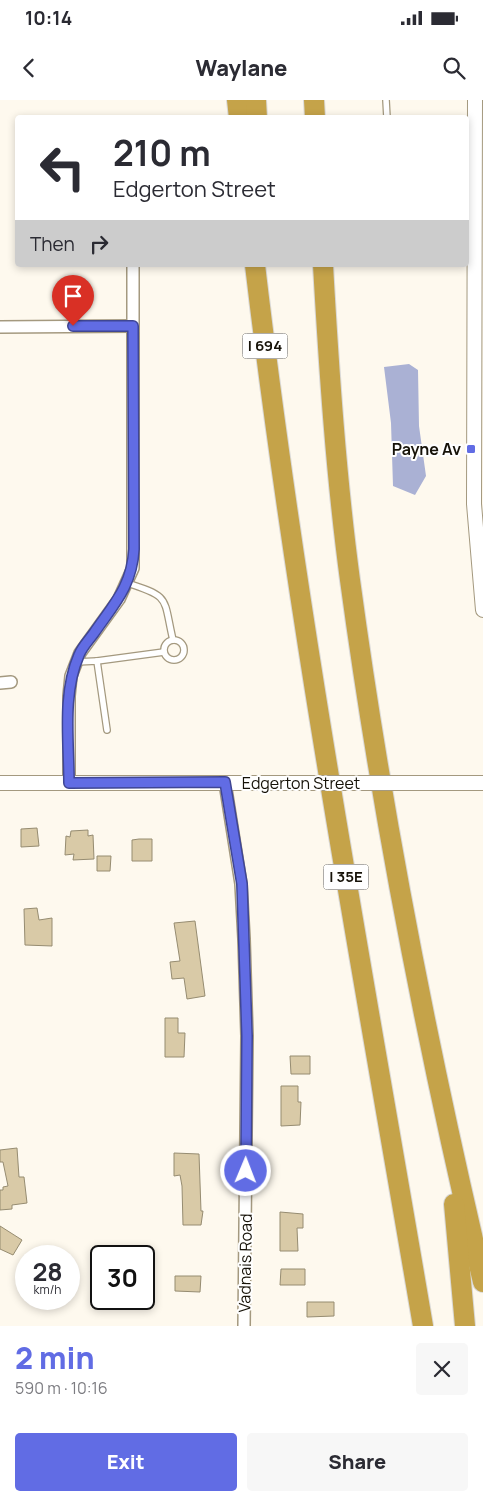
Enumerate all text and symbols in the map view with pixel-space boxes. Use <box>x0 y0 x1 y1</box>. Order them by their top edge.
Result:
text: 10:14 <box>25 5 72 31</box>
text: Waylane <box>196 53 287 83</box>
icon: back <box>15 54 43 82</box>
icon: search <box>440 54 468 82</box>
text: 210 m <box>113 129 211 177</box>
icon: left <box>30 135 95 200</box>
text: Edgerton Street <box>113 174 276 204</box>
icon: right <box>85 230 113 258</box>
text: Then <box>30 231 75 257</box>
pin <box>52 275 94 326</box>
icon: arrive <box>59 282 87 310</box>
road number: I 694 <box>242 334 288 358</box>
place label: Payne Av <box>392 438 461 460</box>
marker: Payne Av <box>465 443 477 455</box>
street label: Edgerton Street <box>242 772 360 794</box>
road number: I 35E <box>324 864 368 890</box>
position arrow <box>219 1144 271 1196</box>
street label: Vadnais Road <box>233 1213 257 1313</box>
speed limit sign: 30 <box>90 1245 155 1310</box>
text: 28 <box>32 1254 63 1289</box>
text: km/h <box>34 1281 61 1298</box>
text: 2 min <box>15 1337 95 1378</box>
button: close <box>416 1343 468 1395</box>
text: 590 m · 10:16 <box>15 1377 108 1399</box>
button: Exit <box>15 1433 237 1491</box>
button: Share <box>247 1433 468 1491</box>

